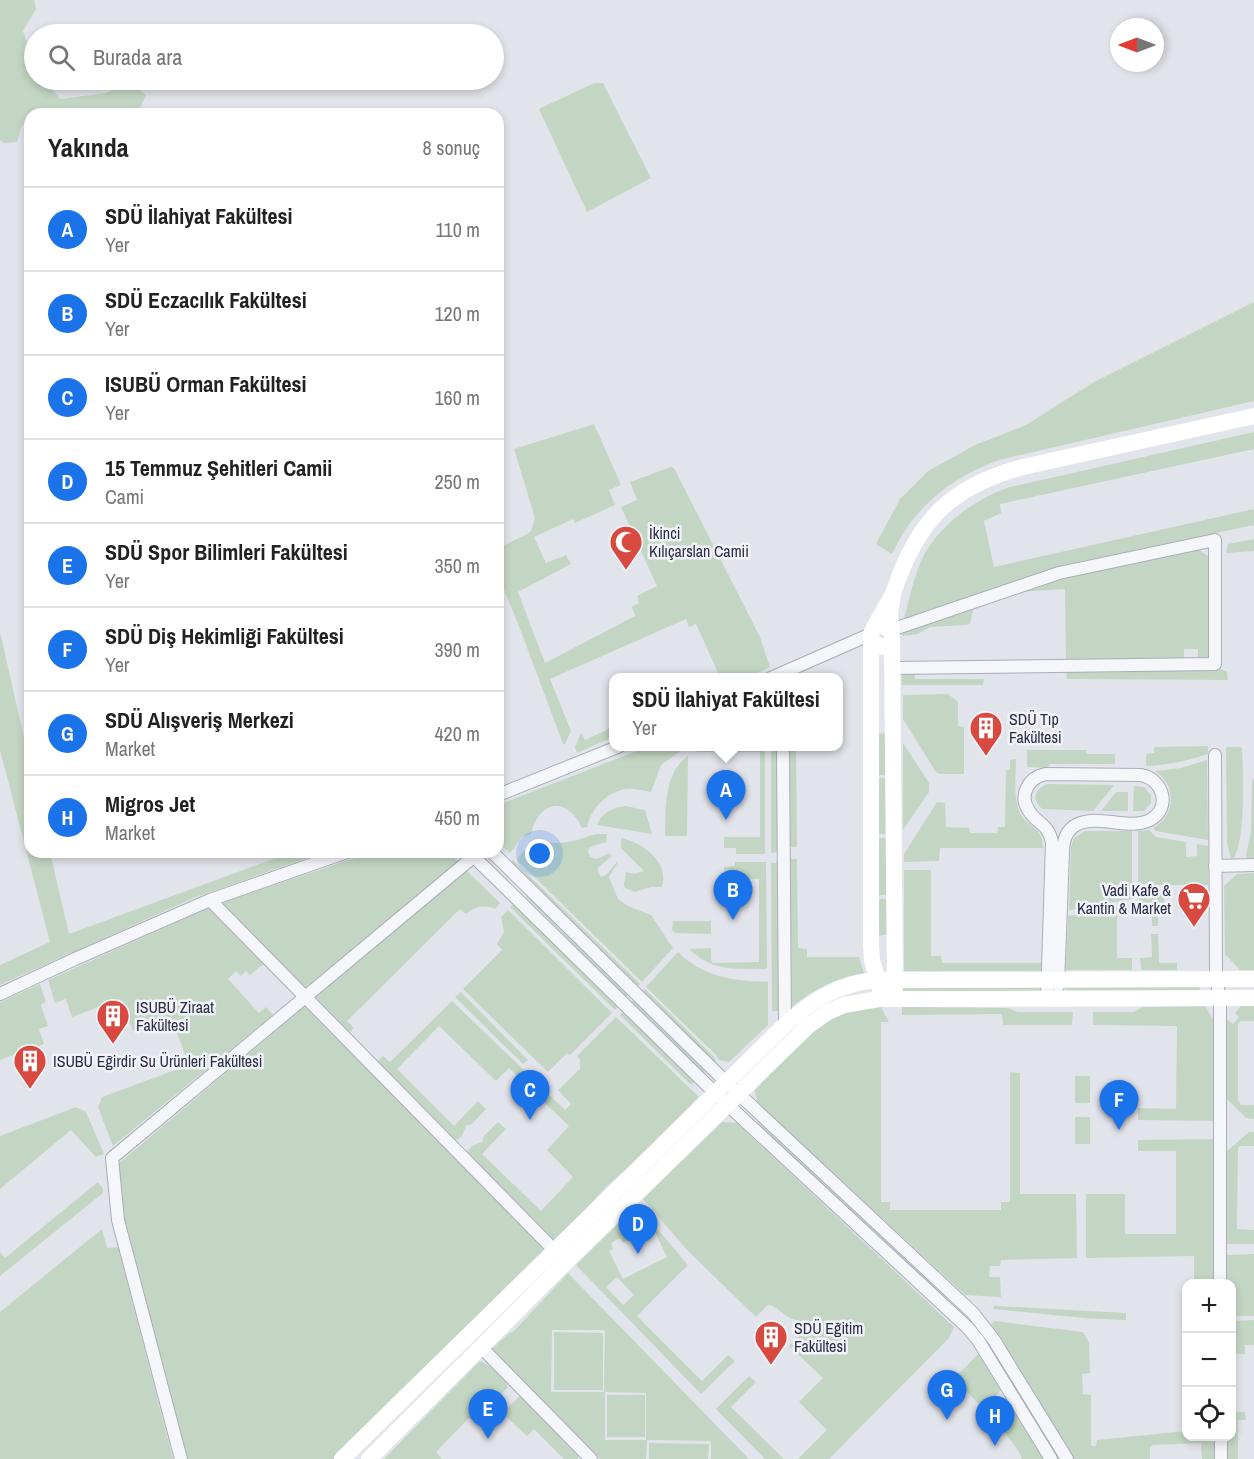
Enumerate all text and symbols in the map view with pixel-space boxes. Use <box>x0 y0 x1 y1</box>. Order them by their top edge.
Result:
north arrow <box>1110 18 1164 72</box>
search box <box>24 24 504 90</box>
icon: search <box>45 41 78 74</box>
text: Burada ara <box>93 42 182 72</box>
text: Yakında <box>48 130 129 165</box>
text: 8 sonuç <box>423 134 480 161</box>
text: SDÜ İlahiyat Fakültesi <box>105 201 293 231</box>
text: A <box>62 216 73 243</box>
text: 110 m <box>436 216 480 243</box>
text: Yer <box>105 231 129 258</box>
text: SDÜ Eczacılık Fakültesi <box>105 285 307 315</box>
text: B <box>62 300 73 327</box>
text: 120 m <box>434 300 480 327</box>
text: Yer <box>105 315 129 342</box>
text: ISUBÜ Orman Fakültesi <box>105 369 307 399</box>
text: C <box>62 384 73 411</box>
text: 160 m <box>434 384 480 411</box>
text: Yer <box>105 399 129 426</box>
text: 15 Temmuz Şehitleri Camii <box>105 453 332 483</box>
text: D <box>62 468 73 495</box>
text: 250 m <box>434 468 480 495</box>
text: Cami <box>105 483 144 510</box>
place label: İkinci Kılıçarslan Camii <box>649 522 749 562</box>
mosque icon: İkinci Kılıçarslan Camii <box>608 524 644 571</box>
text: SDÜ Spor Bilimleri Fakültesi <box>105 537 348 567</box>
text: E <box>62 552 73 579</box>
text: 350 m <box>434 552 480 579</box>
text: Yer <box>105 567 129 594</box>
text: SDÜ Diş Hekimliği Fakültesi <box>105 621 344 651</box>
text: F <box>62 636 73 663</box>
text: 390 m <box>434 636 480 663</box>
text: Yer <box>105 651 129 678</box>
popup <box>609 673 843 751</box>
text: SDÜ İlahiyat Fakültesi <box>632 684 820 714</box>
text: SDÜ Alışveriş Merkezi <box>105 705 294 735</box>
place label: SDÜ Tıp Fakültesi <box>1009 708 1062 748</box>
building icon: SDÜ Tıp Fakültesi <box>968 710 1004 757</box>
text: Yer <box>632 714 656 741</box>
text: G <box>61 720 74 747</box>
text: 420 m <box>434 720 480 747</box>
text: Market <box>105 735 155 762</box>
pin: A <box>706 770 746 820</box>
text: Migros Jet <box>105 789 195 819</box>
text: H <box>62 804 73 831</box>
text: 450 m <box>434 804 480 831</box>
text: Market <box>105 819 155 846</box>
your location <box>525 839 554 868</box>
pin: B <box>714 870 752 920</box>
place label: Vadi Kafe & Kantin & Market <box>1077 879 1171 919</box>
supermarket icon: Vadi Kafe & Kantin & Market <box>1176 881 1212 928</box>
place label: ISUBÜ Ziraat Fakültesi <box>136 996 214 1036</box>
building icon: ISUBÜ Ziraat Fakültesi <box>95 998 131 1045</box>
building icon: ISUBÜ Eğirdir Su Ürünleri Fakültesi <box>12 1043 48 1090</box>
place label: ISUBÜ Eğirdir Su Ürünleri Fakültesi <box>53 1050 262 1072</box>
pin: C <box>510 1070 550 1120</box>
pin: F <box>1100 1080 1138 1130</box>
pin: D <box>618 1204 658 1254</box>
map controls <box>1182 1279 1236 1441</box>
button: + <box>1182 1279 1236 1333</box>
place label: SDÜ Eğitim Fakültesi <box>794 1317 863 1357</box>
building icon: SDÜ Eğitim Fakültesi <box>753 1319 789 1366</box>
button: − <box>1182 1333 1236 1387</box>
pin: G <box>928 1370 966 1420</box>
button: locate <box>1182 1387 1236 1441</box>
pin: E <box>468 1390 508 1439</box>
pin: H <box>976 1396 1014 1446</box>

